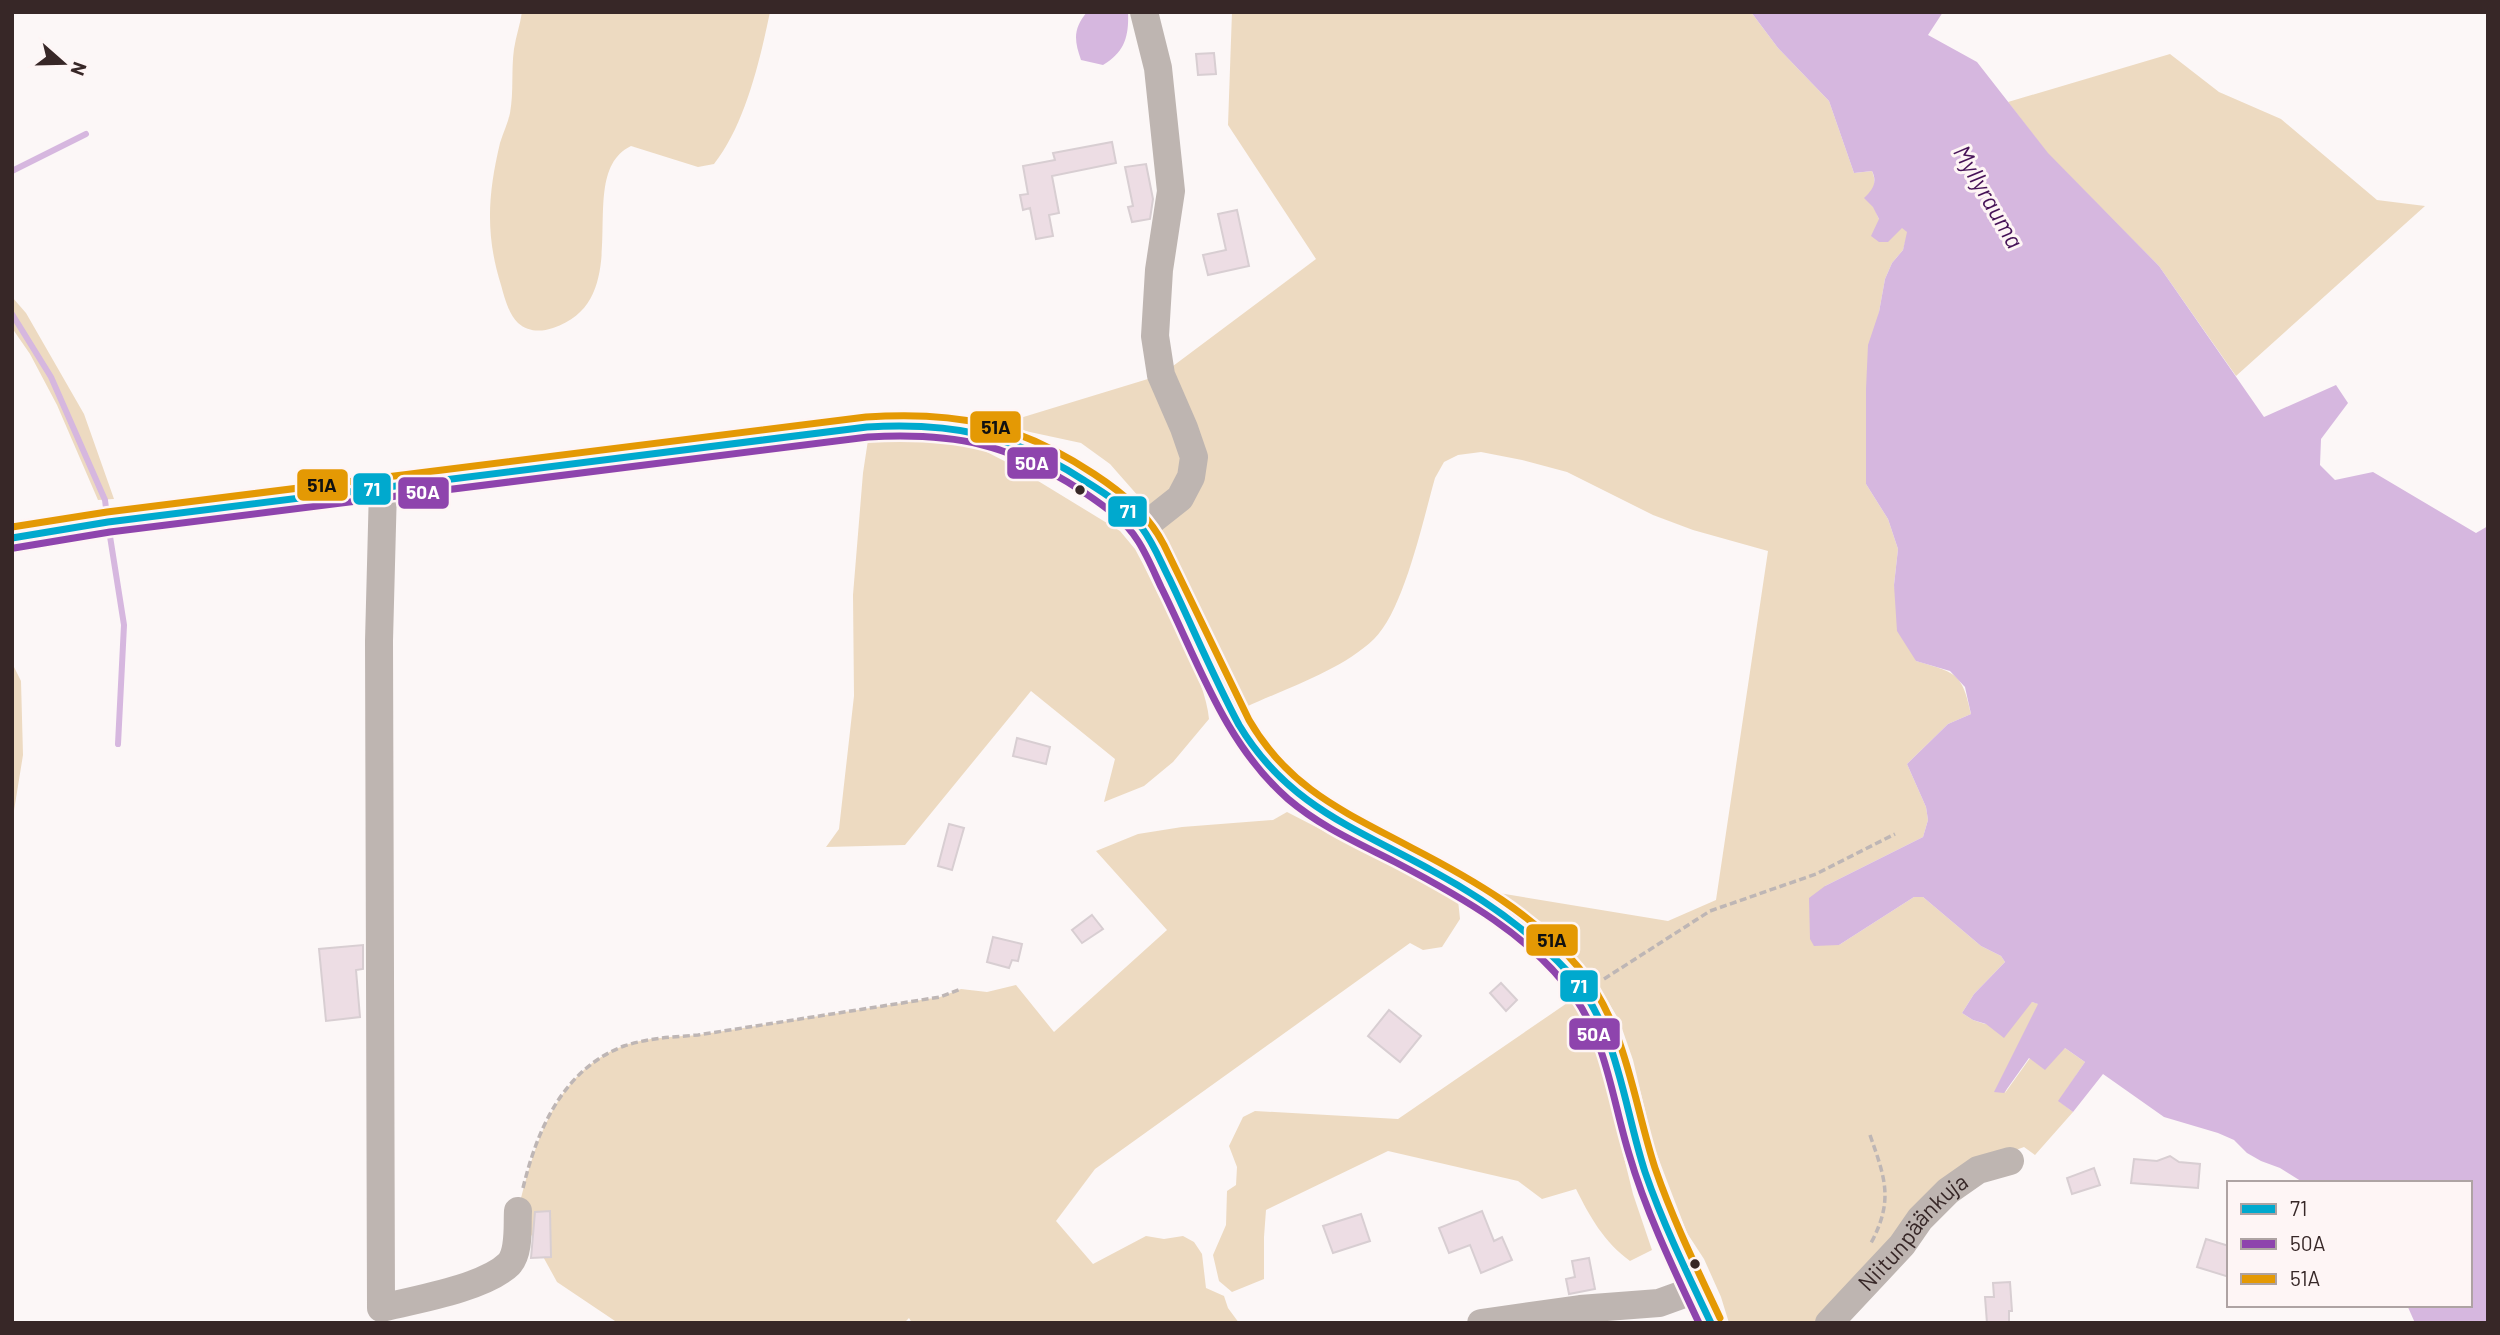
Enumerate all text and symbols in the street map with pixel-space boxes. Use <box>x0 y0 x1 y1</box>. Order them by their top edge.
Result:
north arrow <box>28 28 98 98</box>
text: N <box>66 59 92 79</box>
water label: Myllyrauma <box>1948 140 2030 253</box>
line badge: 51A <box>969 410 1022 444</box>
text: 51A <box>981 415 1011 438</box>
line badge: 50A <box>1006 446 1059 480</box>
text: 50A <box>1015 451 1049 474</box>
line badge: 51A <box>296 468 349 502</box>
line badge: 71 <box>352 472 392 506</box>
text: 51A <box>307 473 337 496</box>
line badge: 50A <box>397 476 450 510</box>
text: 71 <box>364 477 380 500</box>
text: 50A <box>406 480 440 503</box>
unlabelled marker <box>1073 483 1087 497</box>
line badge: 71 <box>1107 495 1148 528</box>
text: 71 <box>1120 499 1136 522</box>
line badge: 51A <box>1525 923 1579 957</box>
text: 51A <box>1537 928 1567 951</box>
line badge: 71 <box>1559 969 1599 1003</box>
text: 71 <box>1571 974 1587 997</box>
line badge: 50A <box>1568 1017 1621 1051</box>
text: 50A <box>1577 1022 1611 1045</box>
street label: Niitunpäänkuja <box>1851 1167 1973 1296</box>
legend <box>2227 1181 2472 1307</box>
text: 71 <box>2290 1195 2307 1220</box>
text: 50A <box>2290 1230 2326 1255</box>
unlabelled marker <box>1688 1257 1702 1271</box>
text: 51A <box>2290 1265 2321 1290</box>

